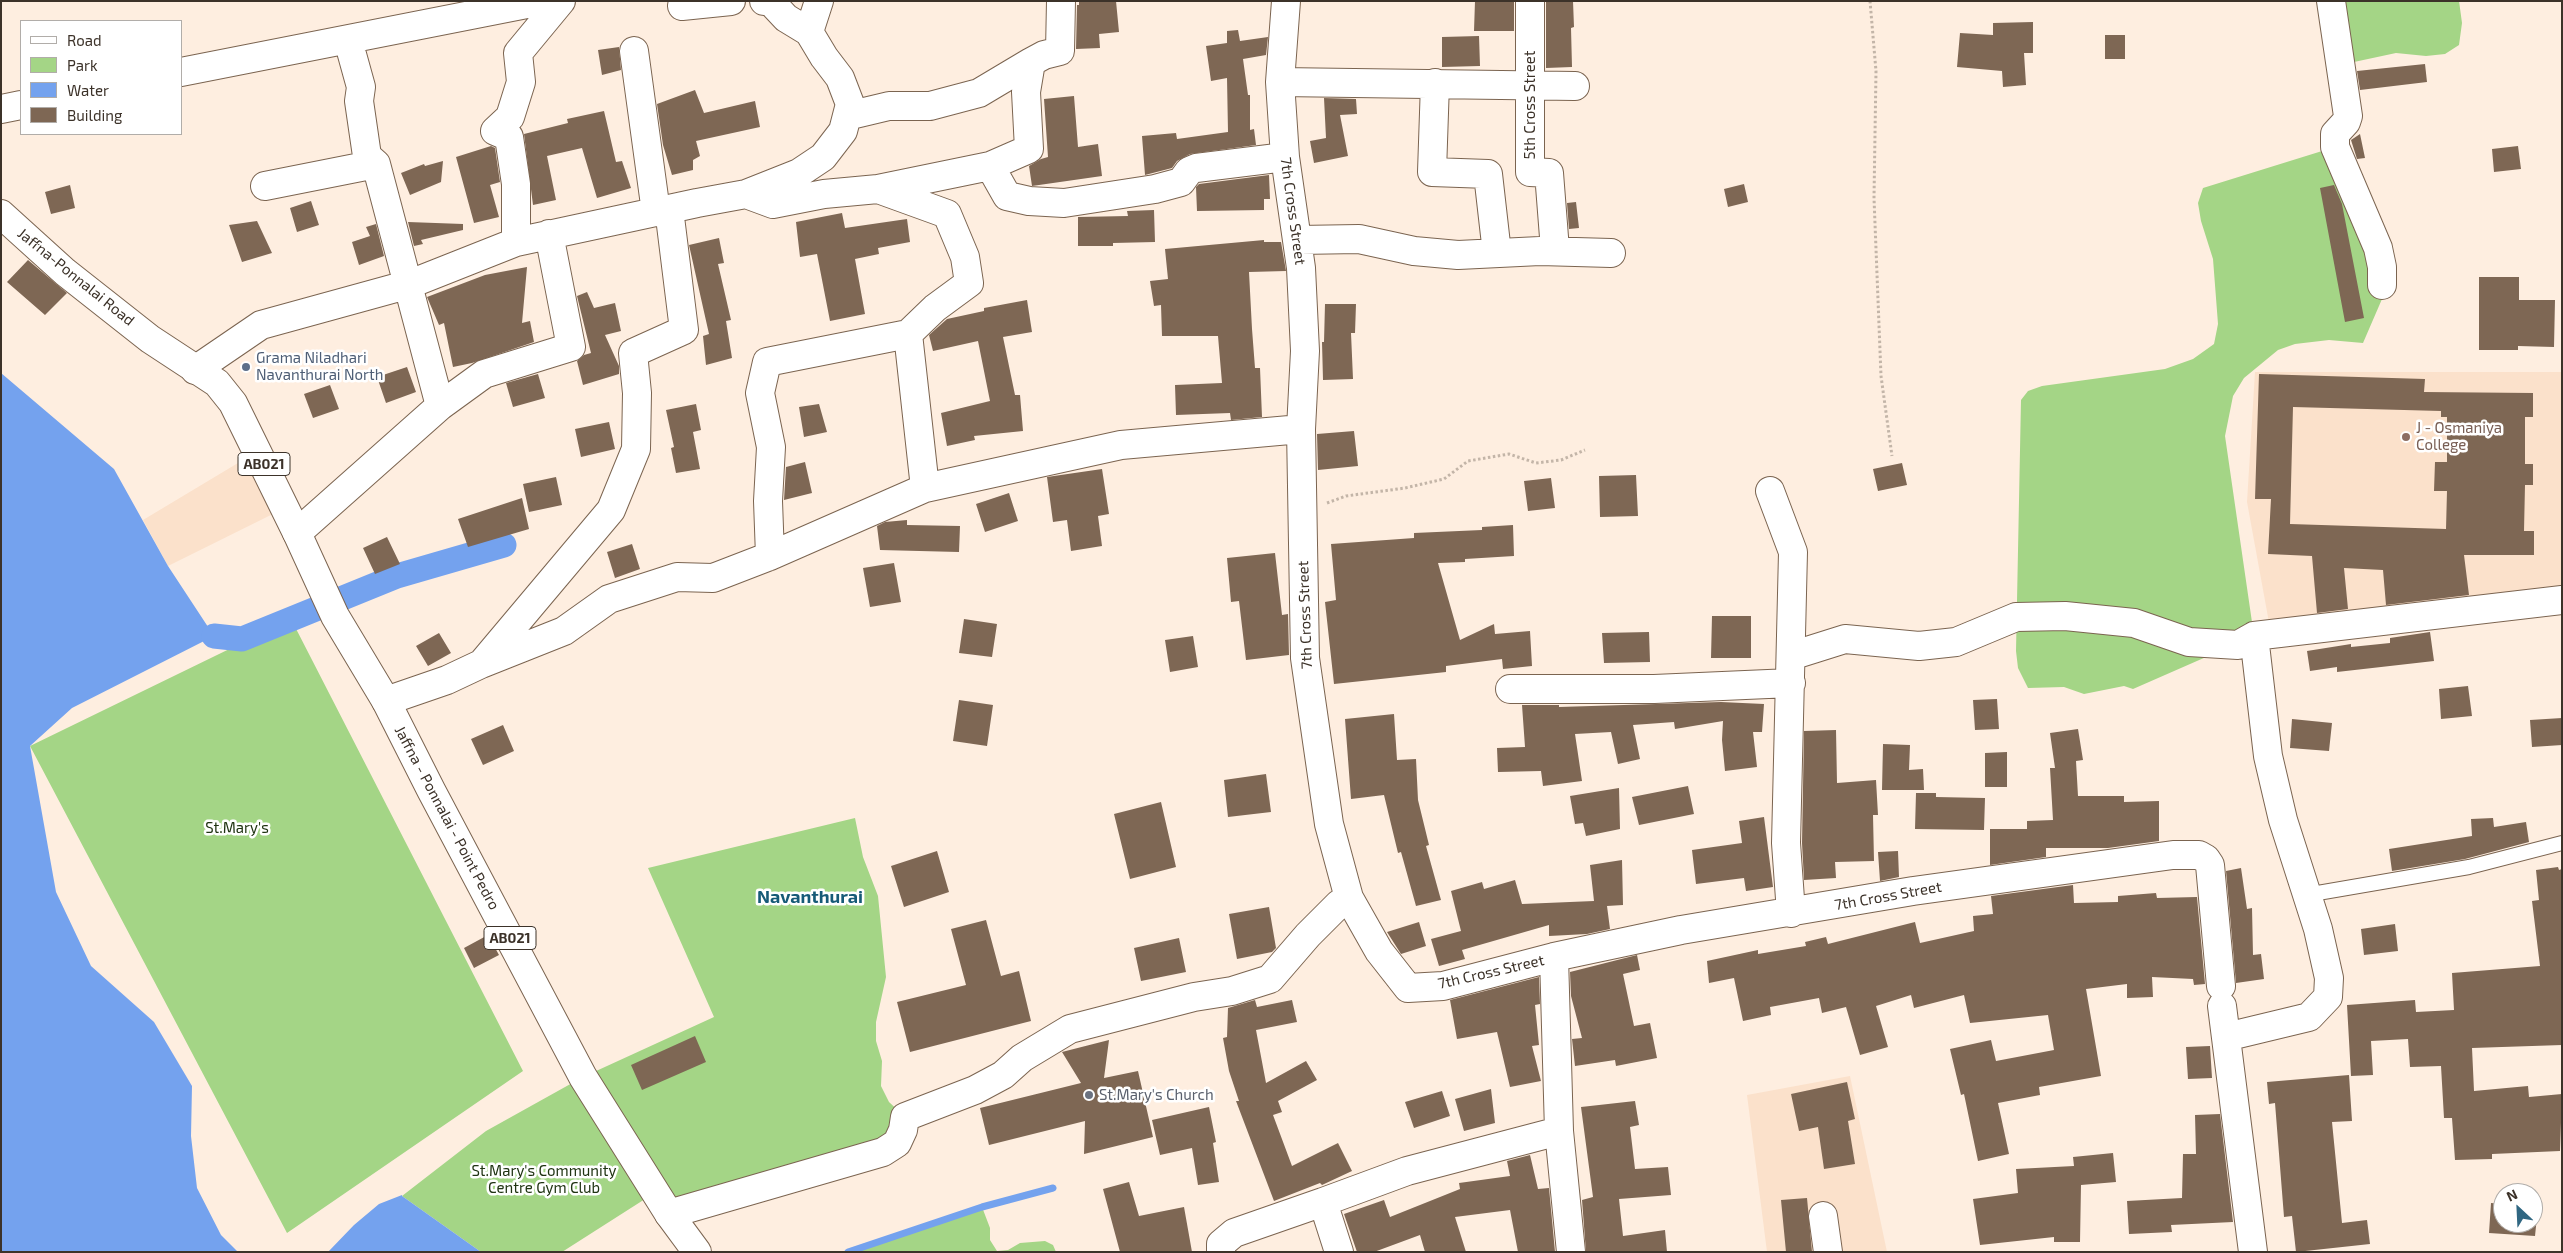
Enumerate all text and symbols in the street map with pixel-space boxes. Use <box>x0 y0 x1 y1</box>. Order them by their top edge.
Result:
legend <box>20 20 182 135</box>
text: Road <box>67 31 102 49</box>
street label: 5th Cross Street <box>1521 51 1539 159</box>
text: Park <box>67 56 98 74</box>
text: Water <box>67 81 109 99</box>
text: Building <box>67 106 122 124</box>
street label: 7th Cross Street <box>1277 156 1309 266</box>
street label: Jaffna-Ponnalai Road <box>14 224 138 330</box>
place label: Grama Niladhari Navanthurai North <box>256 349 383 384</box>
marker: Grama Niladhari Navanthurai North <box>240 361 252 373</box>
place label: J - Osmaniya College <box>2416 419 2502 454</box>
marker: J - Osmaniya College <box>2400 431 2412 443</box>
road number: AB021 <box>238 452 290 476</box>
street label: 7th Cross Street <box>1294 560 1316 670</box>
street label: Jaffna - Ponnalai - Point Pedro <box>391 723 503 913</box>
park label: St.Mary's <box>205 819 269 837</box>
street label: 7th Cross Street <box>1833 878 1943 914</box>
district label: Navanthurai <box>757 886 863 908</box>
road number: AB021 <box>484 926 536 950</box>
street label: 7th Cross Street <box>1436 951 1546 993</box>
place label: St.Mary's Church <box>1099 1086 1214 1104</box>
marker: St.Mary's Church <box>1083 1089 1095 1101</box>
park label: St.Mary's Community Centre Gym Club <box>472 1162 616 1197</box>
north arrow <box>2493 1183 2543 1233</box>
text: N <box>2504 1185 2520 1205</box>

